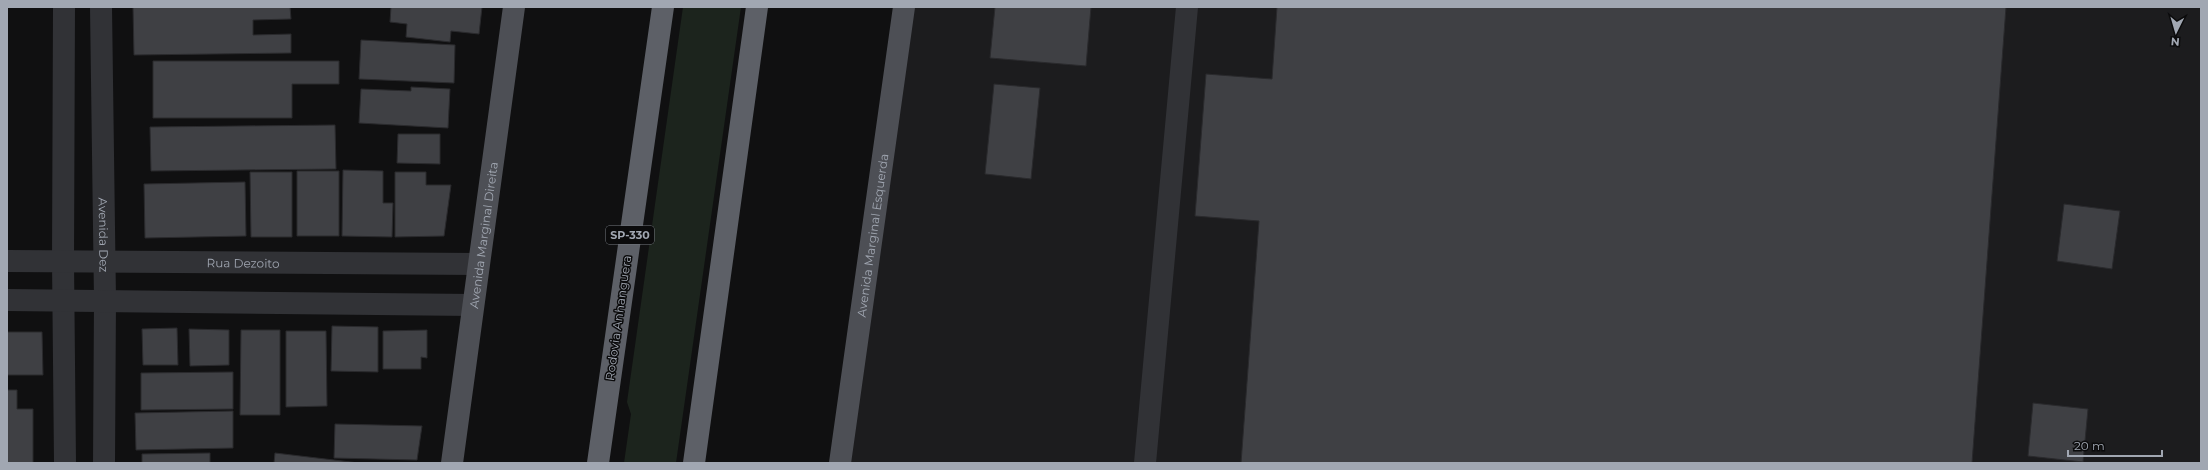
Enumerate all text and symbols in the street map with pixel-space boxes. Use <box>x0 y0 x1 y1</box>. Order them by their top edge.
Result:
north arrow <box>2156 12 2196 52</box>
text: N <box>2170 35 2180 49</box>
street label: Avenida Marginal Esquerda <box>853 152 891 318</box>
street label: Avenida Marginal Direita <box>466 161 500 309</box>
street label: Avenida Dez <box>96 197 112 273</box>
road number: SP-330 <box>606 226 654 244</box>
street label: Rodovia Anhanguera <box>602 254 634 382</box>
street label: Rua Dezoito <box>206 255 280 270</box>
scale bar <box>2068 432 2162 458</box>
text: 20 m <box>2074 438 2105 453</box>

